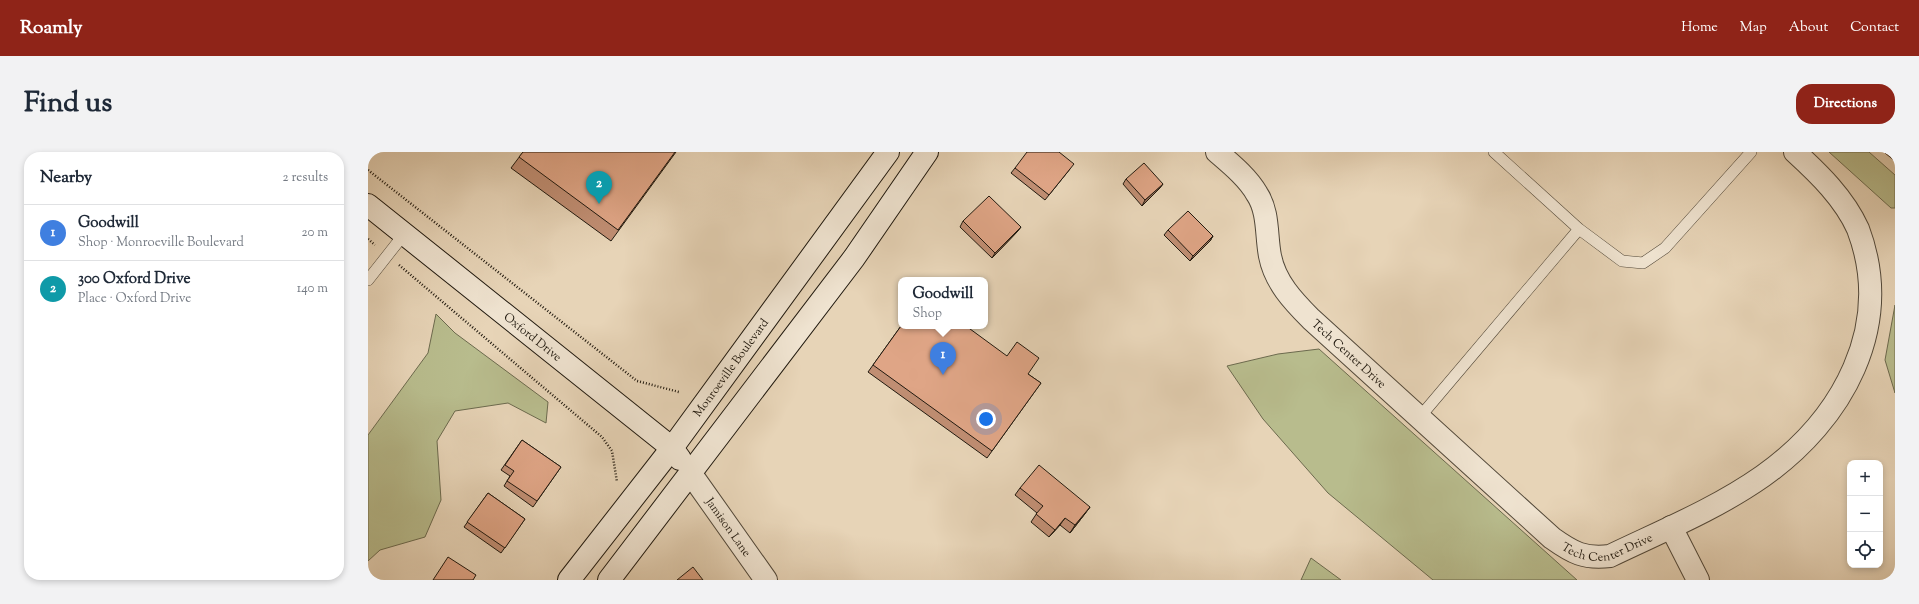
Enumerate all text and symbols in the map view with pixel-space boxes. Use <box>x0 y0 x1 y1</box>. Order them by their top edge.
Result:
text: Roamly <box>20 15 83 42</box>
text: Home <box>1681 18 1718 38</box>
text: Map <box>1740 18 1767 38</box>
text: About <box>1789 18 1828 38</box>
text: Contact <box>1850 18 1899 38</box>
text: Find us <box>24 84 112 124</box>
button: Directions <box>1796 84 1895 124</box>
text: Nearby <box>40 166 92 190</box>
text: 2 results <box>283 169 328 187</box>
pin: 2 <box>586 171 612 204</box>
text: Goodwill <box>78 213 139 234</box>
text: 1 <box>51 224 55 242</box>
text: 20 m <box>302 224 328 242</box>
text: Shop · Monroeville Boulevard <box>78 234 244 252</box>
text: 300 Oxford Drive <box>78 269 190 290</box>
popup <box>898 277 988 329</box>
text: 2 <box>50 280 56 298</box>
text: 140 m <box>297 280 328 298</box>
text: Goodwill <box>913 284 973 305</box>
text: Place · Oxford Drive <box>78 290 191 308</box>
text: Shop <box>913 305 942 323</box>
street label: Oxford Drive <box>499 309 565 367</box>
street label: Monroeville Boulevard <box>689 315 774 421</box>
street label: Tech Center Drive <box>1307 316 1390 393</box>
pin: 1 <box>930 342 956 375</box>
your location <box>976 409 996 429</box>
map controls <box>1847 460 1883 568</box>
button: + <box>1847 460 1883 496</box>
street label: Jamison Lane <box>700 494 755 561</box>
button: − <box>1847 496 1883 532</box>
street label: Tech Center Drive <box>1558 529 1656 567</box>
button: locate <box>1847 532 1883 568</box>

